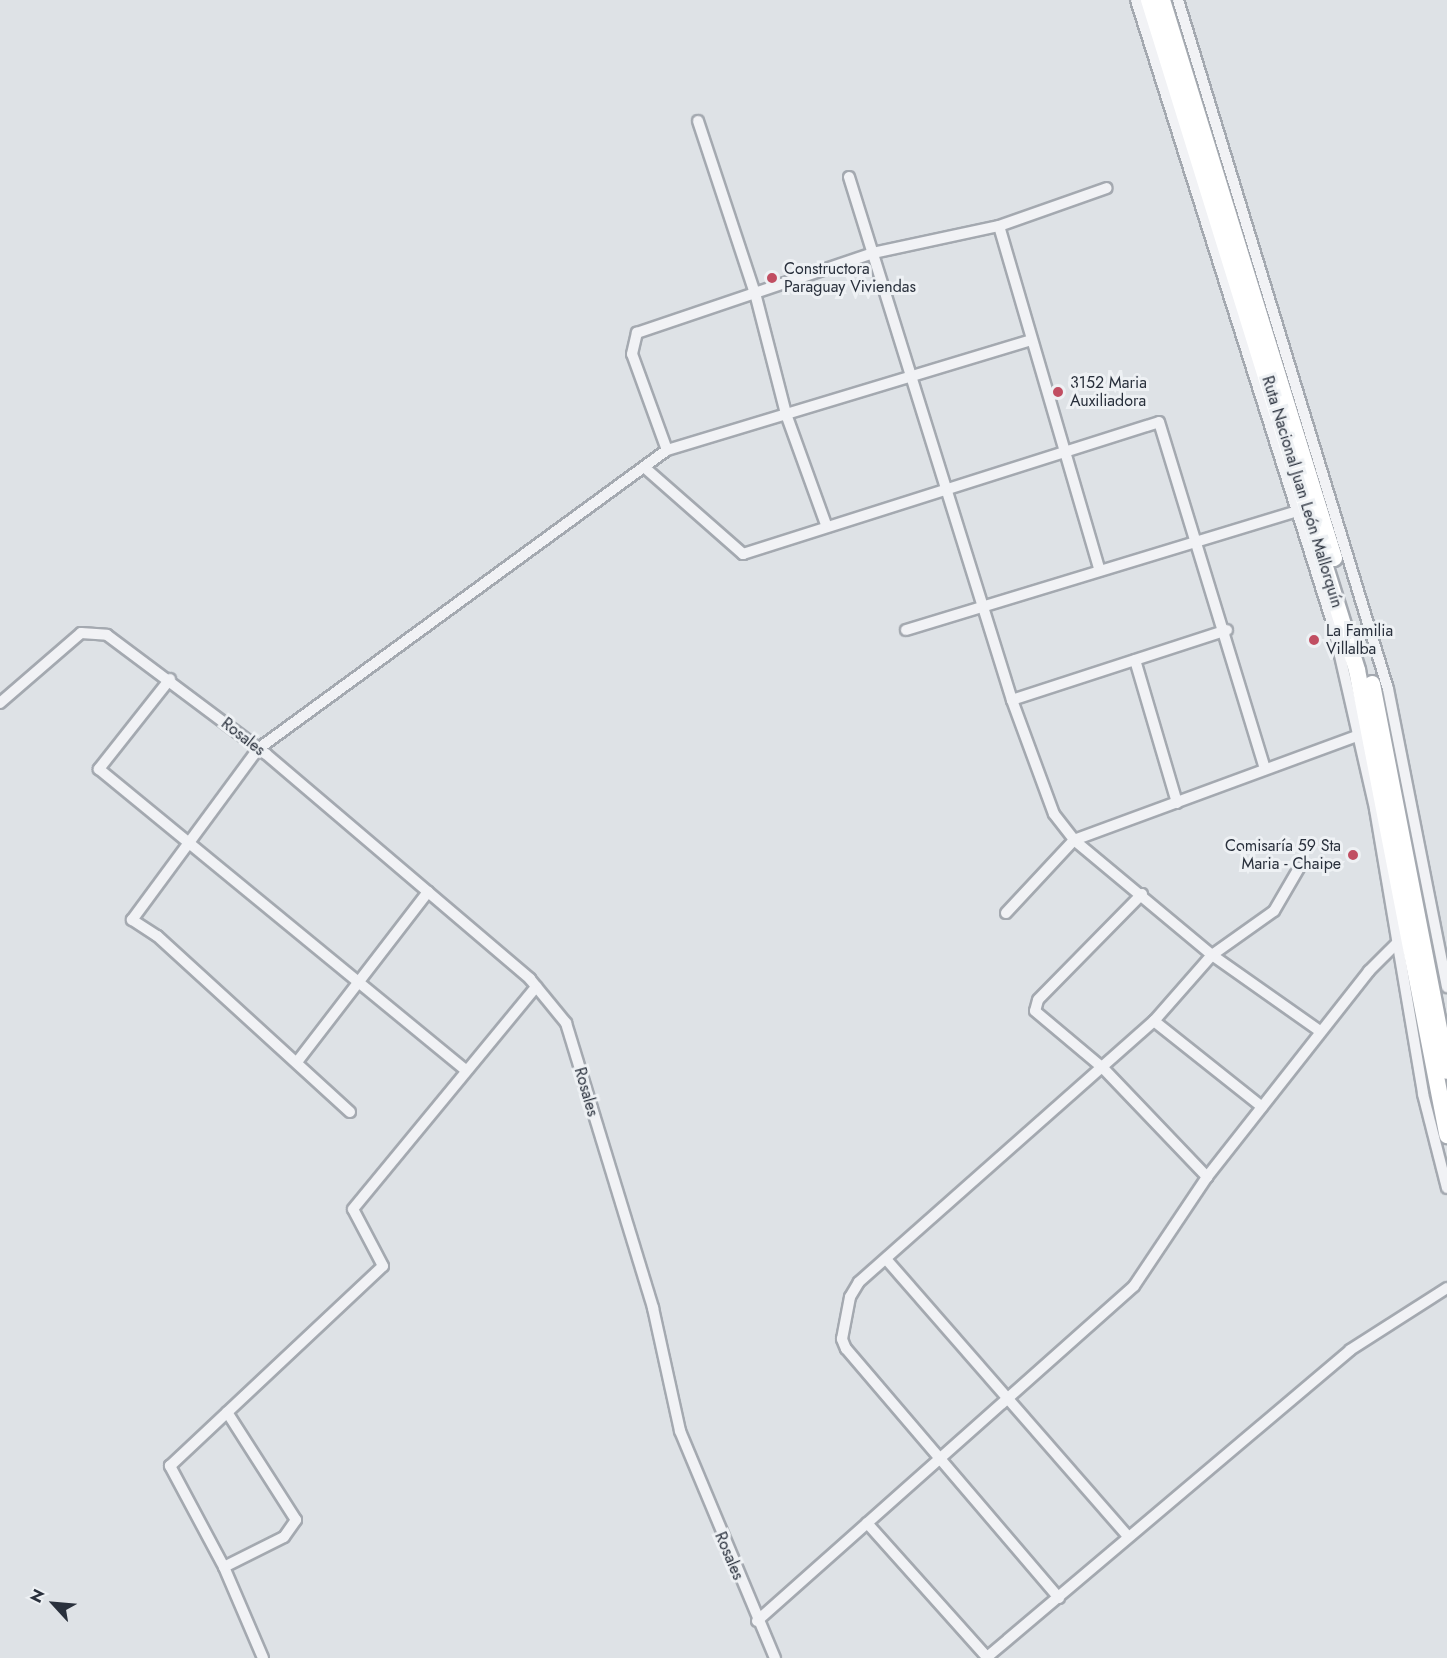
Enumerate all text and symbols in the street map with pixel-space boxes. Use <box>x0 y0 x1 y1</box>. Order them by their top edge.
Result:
place label: Constructora Paraguay Viviendas <box>784 259 916 297</box>
marker: Constructora Paraguay Viviendas <box>765 271 779 285</box>
place label: 3152 Maria Auxiliadora <box>1070 373 1147 411</box>
street label: Ruta Nacional Juan León Mallorquín <box>1258 374 1346 610</box>
marker: 3152 Maria Auxiliadora <box>1051 385 1065 399</box>
place label: La Familia Villalba <box>1326 621 1393 659</box>
marker: La Familia Villalba <box>1307 633 1321 647</box>
street label: Rosales <box>217 714 269 760</box>
place label: Comisaría 59 Sta Maria - Chaipe <box>1225 836 1341 874</box>
marker: Comisaría 59 Sta Maria - Chaipe <box>1346 848 1360 862</box>
street label: Rosales <box>570 1065 602 1119</box>
street label: Rosales <box>710 1529 748 1583</box>
north arrow <box>24 1574 84 1634</box>
text: N <box>24 1585 50 1607</box>

